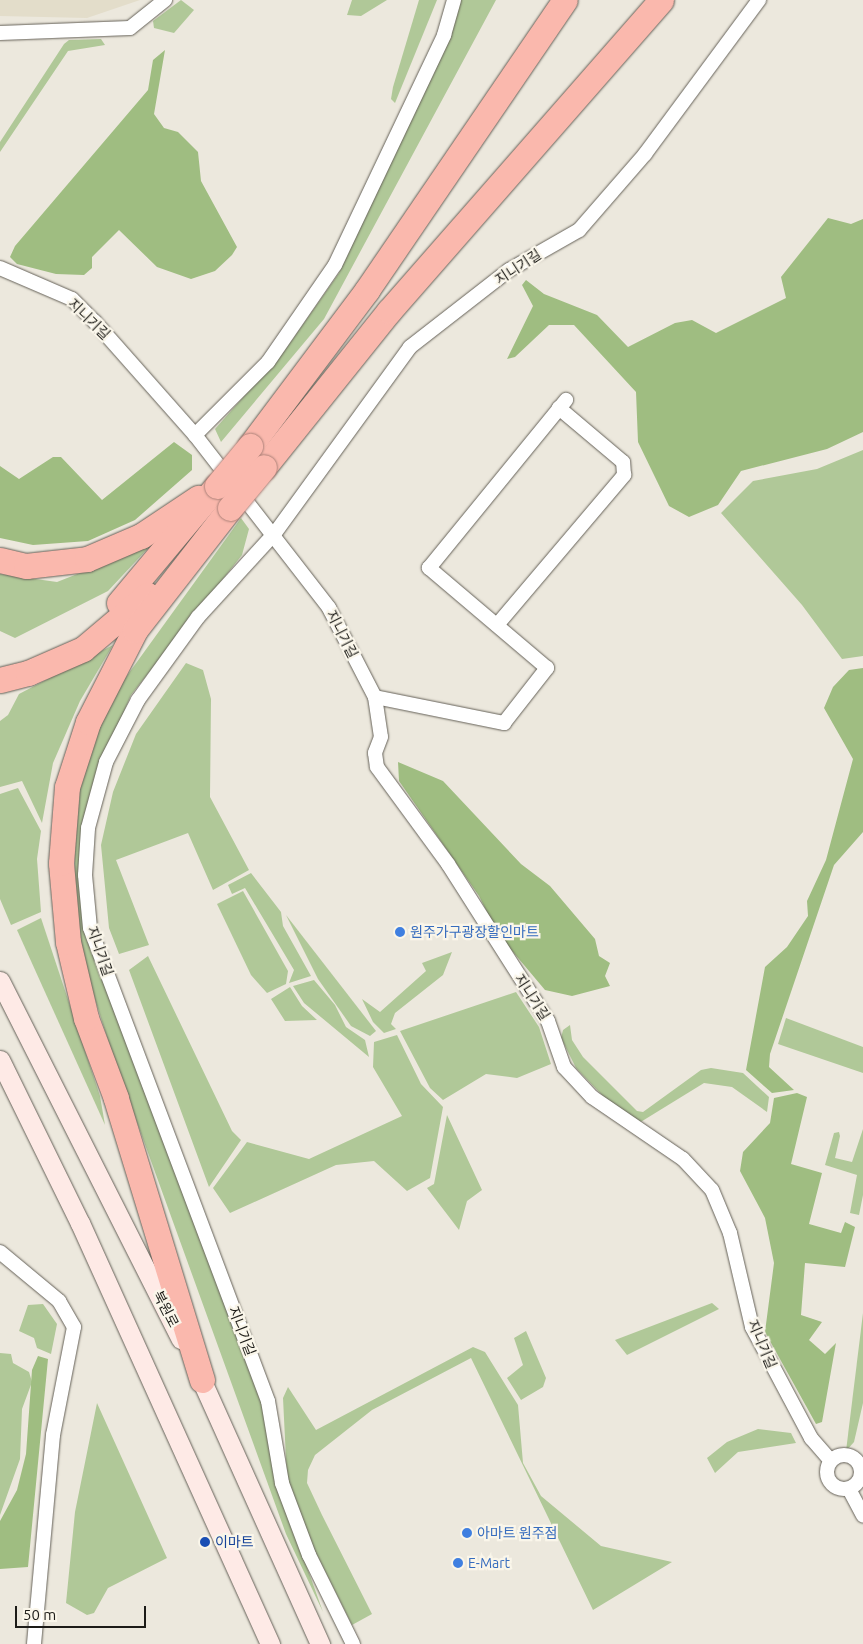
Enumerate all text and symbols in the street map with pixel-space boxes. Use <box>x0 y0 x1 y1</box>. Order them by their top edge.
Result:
street label: 지니기길 <box>492 246 544 288</box>
street label: 지니기길 <box>65 295 113 343</box>
street label: 지니기길 <box>323 607 361 661</box>
street label: 지니기길 <box>84 924 116 978</box>
place label: 원주가구광장할인마트 <box>410 924 539 940</box>
marker: 원주가구광장할인마트 <box>394 926 406 938</box>
street label: 지니기길 <box>511 971 553 1023</box>
street label: 북원로 <box>150 1288 182 1330</box>
street label: 지니기길 <box>225 1304 259 1358</box>
street label: 지니기길 <box>744 1317 780 1371</box>
place label: 아마트 원주점 <box>477 1525 557 1541</box>
marker: 아마트 원주점 <box>461 1527 473 1539</box>
place label: 이마트 <box>215 1534 254 1550</box>
marker: 이마트 <box>199 1536 211 1548</box>
place label: E-Mart <box>468 1555 510 1571</box>
marker: E-Mart <box>452 1557 464 1569</box>
scale bar <box>18 1596 149 1628</box>
text: 50 m <box>23 1606 56 1623</box>

